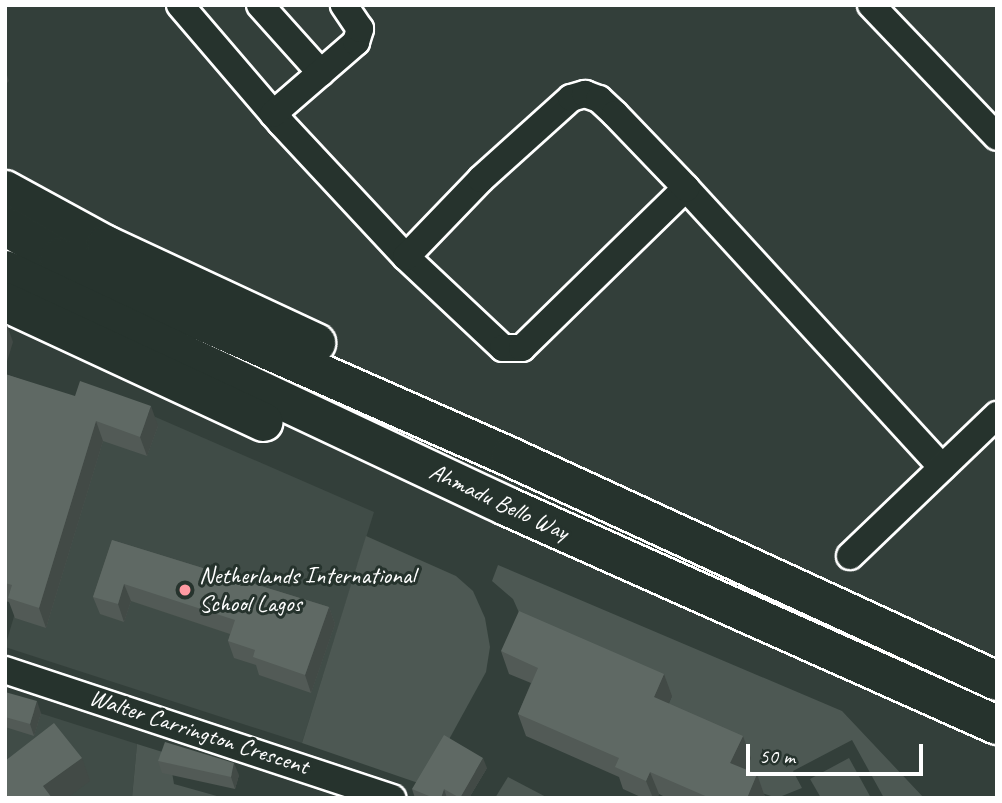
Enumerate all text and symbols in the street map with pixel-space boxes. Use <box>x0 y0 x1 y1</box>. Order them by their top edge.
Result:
street label: Ahmadu Bello Way <box>425 457 573 547</box>
place label: Netherlands International School Lagos <box>199 562 415 618</box>
marker: Netherlands International School Lagos <box>177 582 193 598</box>
street label: Walter Carrington Crescent <box>85 683 313 781</box>
scale bar <box>750 730 927 774</box>
text: 50 m <box>759 743 795 769</box>

